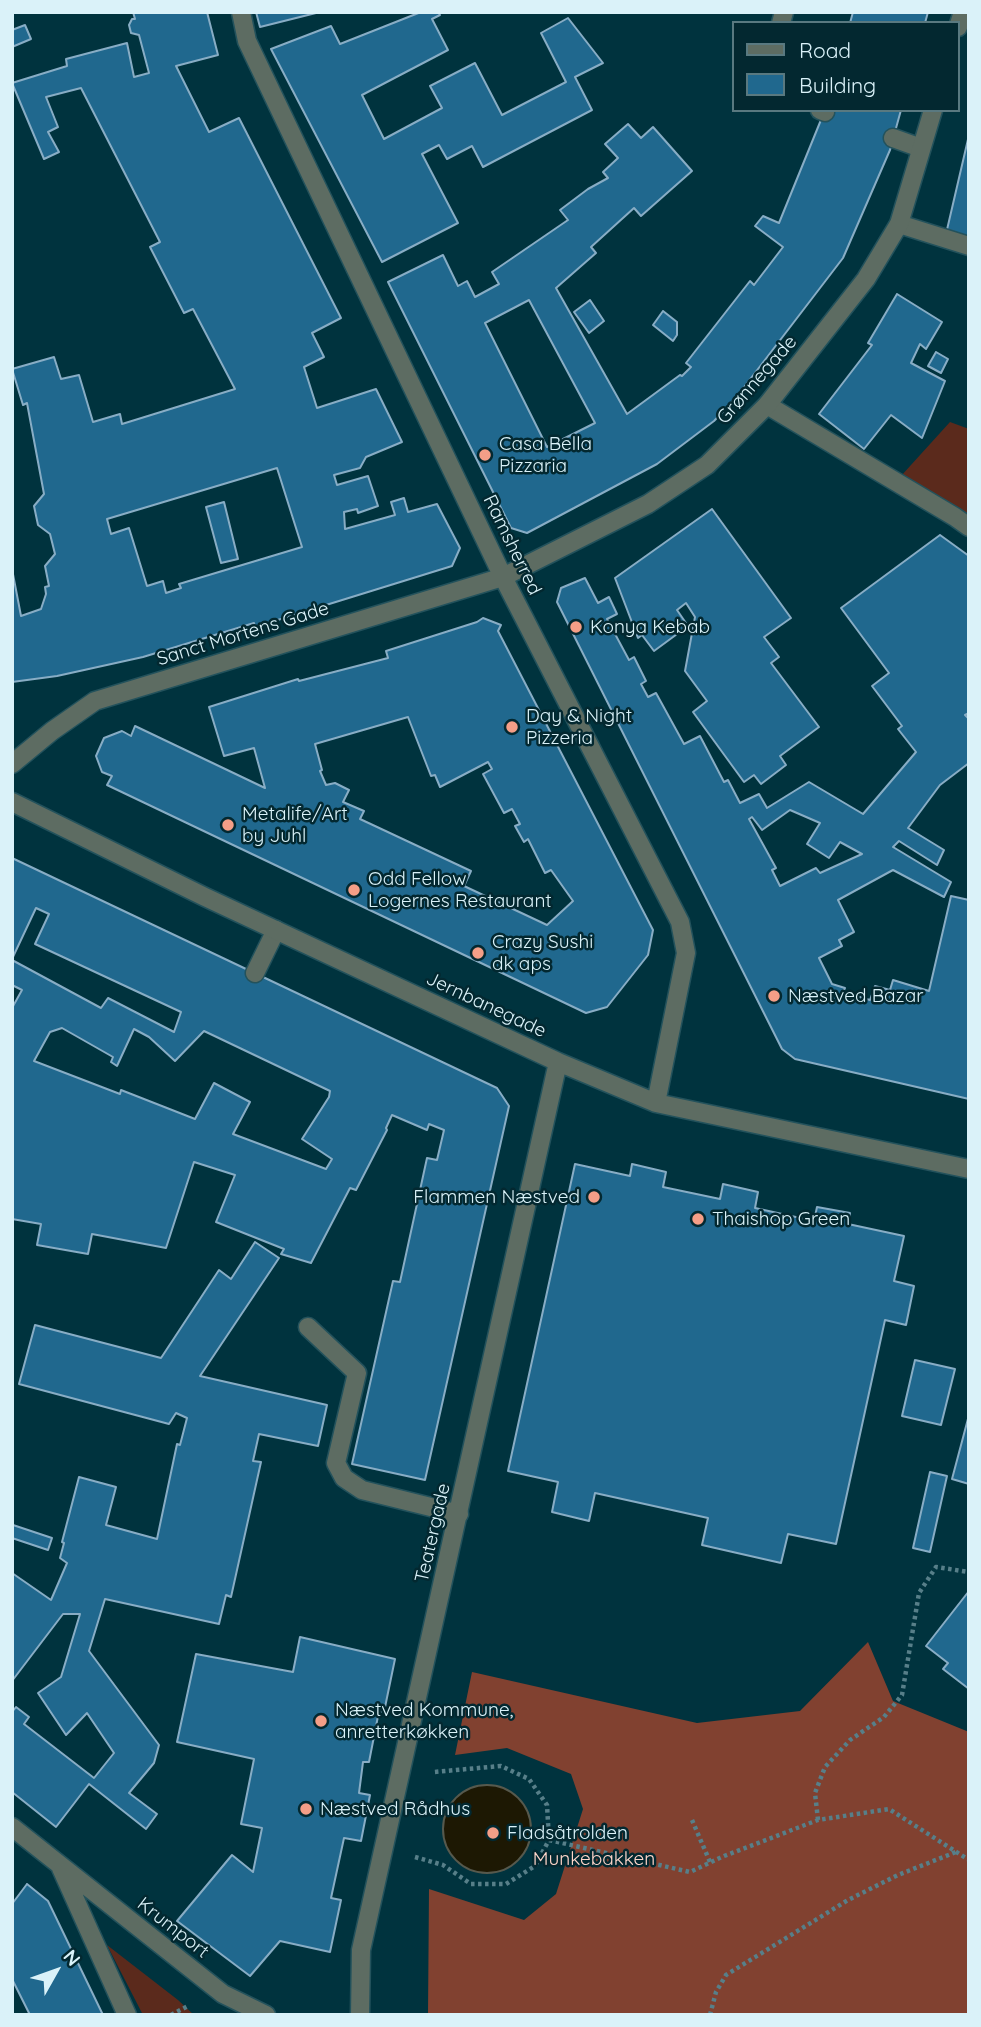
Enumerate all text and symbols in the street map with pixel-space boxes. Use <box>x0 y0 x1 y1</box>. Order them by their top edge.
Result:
legend <box>732 21 960 112</box>
text: Road <box>799 37 851 63</box>
text: Building <box>799 72 876 98</box>
street label: Grønnegade <box>712 331 802 429</box>
place label: Casa Bella Pizzaria <box>499 433 592 477</box>
marker: Casa Bella Pizzaria <box>477 447 493 463</box>
street label: Ramsherred <box>478 491 546 599</box>
street label: Sanct Mortens Gade <box>154 597 332 671</box>
place label: Konya Kebab <box>590 616 710 638</box>
marker: Konya Kebab <box>568 619 584 635</box>
place label: Day & Night Pizzeria <box>526 705 632 749</box>
marker: Day & Night Pizzeria <box>504 719 520 735</box>
place label: Metalife/Art by Juhl <box>242 803 348 847</box>
marker: Metalife/Art by Juhl <box>220 817 236 833</box>
place label: Odd Fellow Logernes Restaurant <box>368 868 552 912</box>
marker: Odd Fellow Logernes Restaurant <box>346 882 362 898</box>
place label: Crazy Sushi dk aps <box>492 931 593 975</box>
marker: Crazy Sushi dk aps <box>470 945 486 961</box>
street label: Jernbanegade <box>422 967 550 1043</box>
place label: Næstved Bazar <box>788 985 924 1007</box>
marker: Næstved Bazar <box>766 988 782 1004</box>
place label: Flammen Næstved <box>413 1186 580 1208</box>
marker: Flammen Næstved <box>586 1189 602 1205</box>
place label: Thaishop Green <box>712 1208 850 1230</box>
marker: Thaishop Green <box>690 1211 706 1227</box>
street label: Teatergade <box>411 1481 455 1585</box>
place label: Næstved Kommune, anretterkøkken <box>335 1699 514 1743</box>
marker: Næstved Kommune, anretterkøkken <box>313 1713 329 1729</box>
place label: Næstved Rådhus <box>320 1798 470 1820</box>
marker: Næstved Rådhus <box>298 1801 314 1817</box>
place label: Fladsåtrolden <box>507 1822 628 1844</box>
marker: Fladsåtrolden <box>485 1825 501 1841</box>
park label: Munkebakken <box>533 1848 655 1870</box>
street label: Krumport <box>133 1893 213 1963</box>
north arrow <box>21 1936 91 2006</box>
text: N <box>58 1944 86 1971</box>

